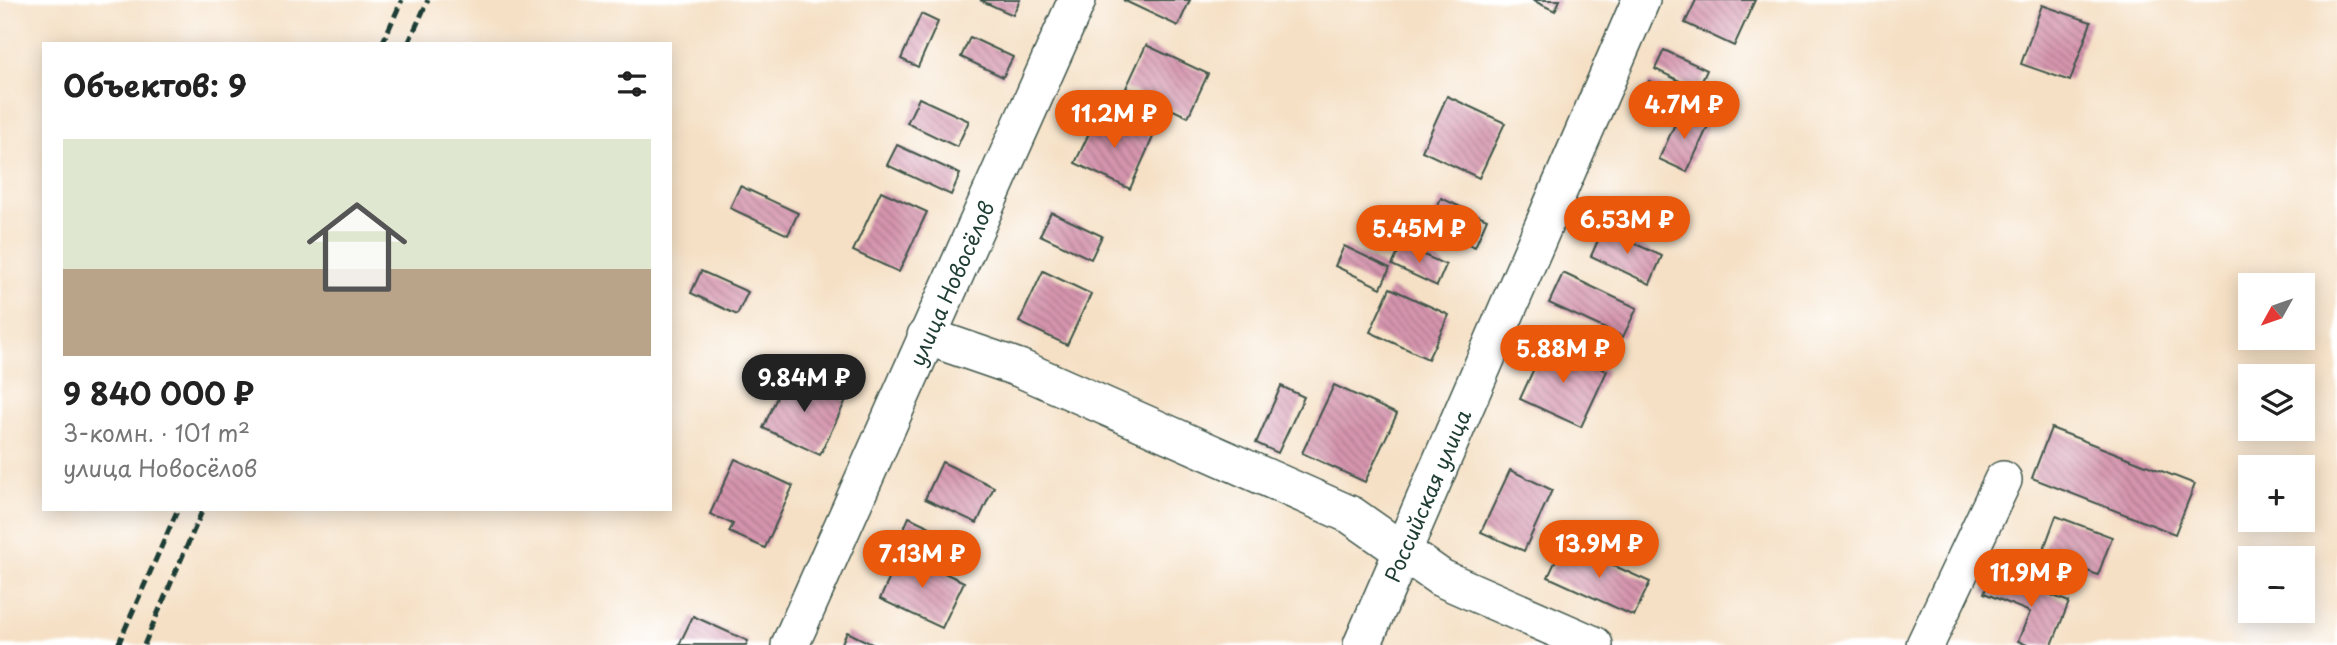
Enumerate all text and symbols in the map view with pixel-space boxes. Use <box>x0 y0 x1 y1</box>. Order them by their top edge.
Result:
text: Объектов: 9 <box>63 62 247 107</box>
icon: filters <box>613 65 651 103</box>
pin: 4.7M ₽ <box>1627 82 1741 141</box>
text: 4.7M ₽ <box>1645 86 1723 121</box>
pin: 11.2M ₽ <box>1049 90 1179 150</box>
text: 11.2M ₽ <box>1071 95 1157 130</box>
icon: home <box>294 184 420 310</box>
street label: улица Новосёлов <box>900 196 1002 371</box>
pin: 6.53M ₽ <box>1562 196 1692 256</box>
text: 6.53M ₽ <box>1580 201 1674 236</box>
pin: 5.45M ₽ <box>1354 205 1484 265</box>
text: 5.45M ₽ <box>1372 210 1466 245</box>
north arrow <box>2238 273 2315 350</box>
map controls <box>2238 273 2315 623</box>
pin: 5.88M ₽ <box>1498 326 1628 385</box>
text: 5.88M ₽ <box>1516 330 1610 365</box>
pin: 9.84M ₽ <box>739 354 869 414</box>
text: 9.84M ₽ <box>758 359 850 394</box>
button: layers <box>2238 364 2315 441</box>
text: 9 840 000 ₽ <box>63 370 254 415</box>
street label: Российская улица <box>1375 403 1479 587</box>
text: 3-комн. · 101 m² <box>63 415 250 450</box>
text: улица Новосёлов <box>63 450 257 485</box>
button: + <box>2238 455 2315 532</box>
pin: 13.9M ₽ <box>1534 520 1664 580</box>
text: 13.9M ₽ <box>1555 525 1643 560</box>
pin: 7.13M ₽ <box>857 530 987 590</box>
text: 7.13M ₽ <box>879 535 965 570</box>
button: − <box>2238 546 2315 623</box>
pin: 11.9M ₽ <box>1966 550 2096 609</box>
text: 11.9M ₽ <box>1990 554 2072 589</box>

